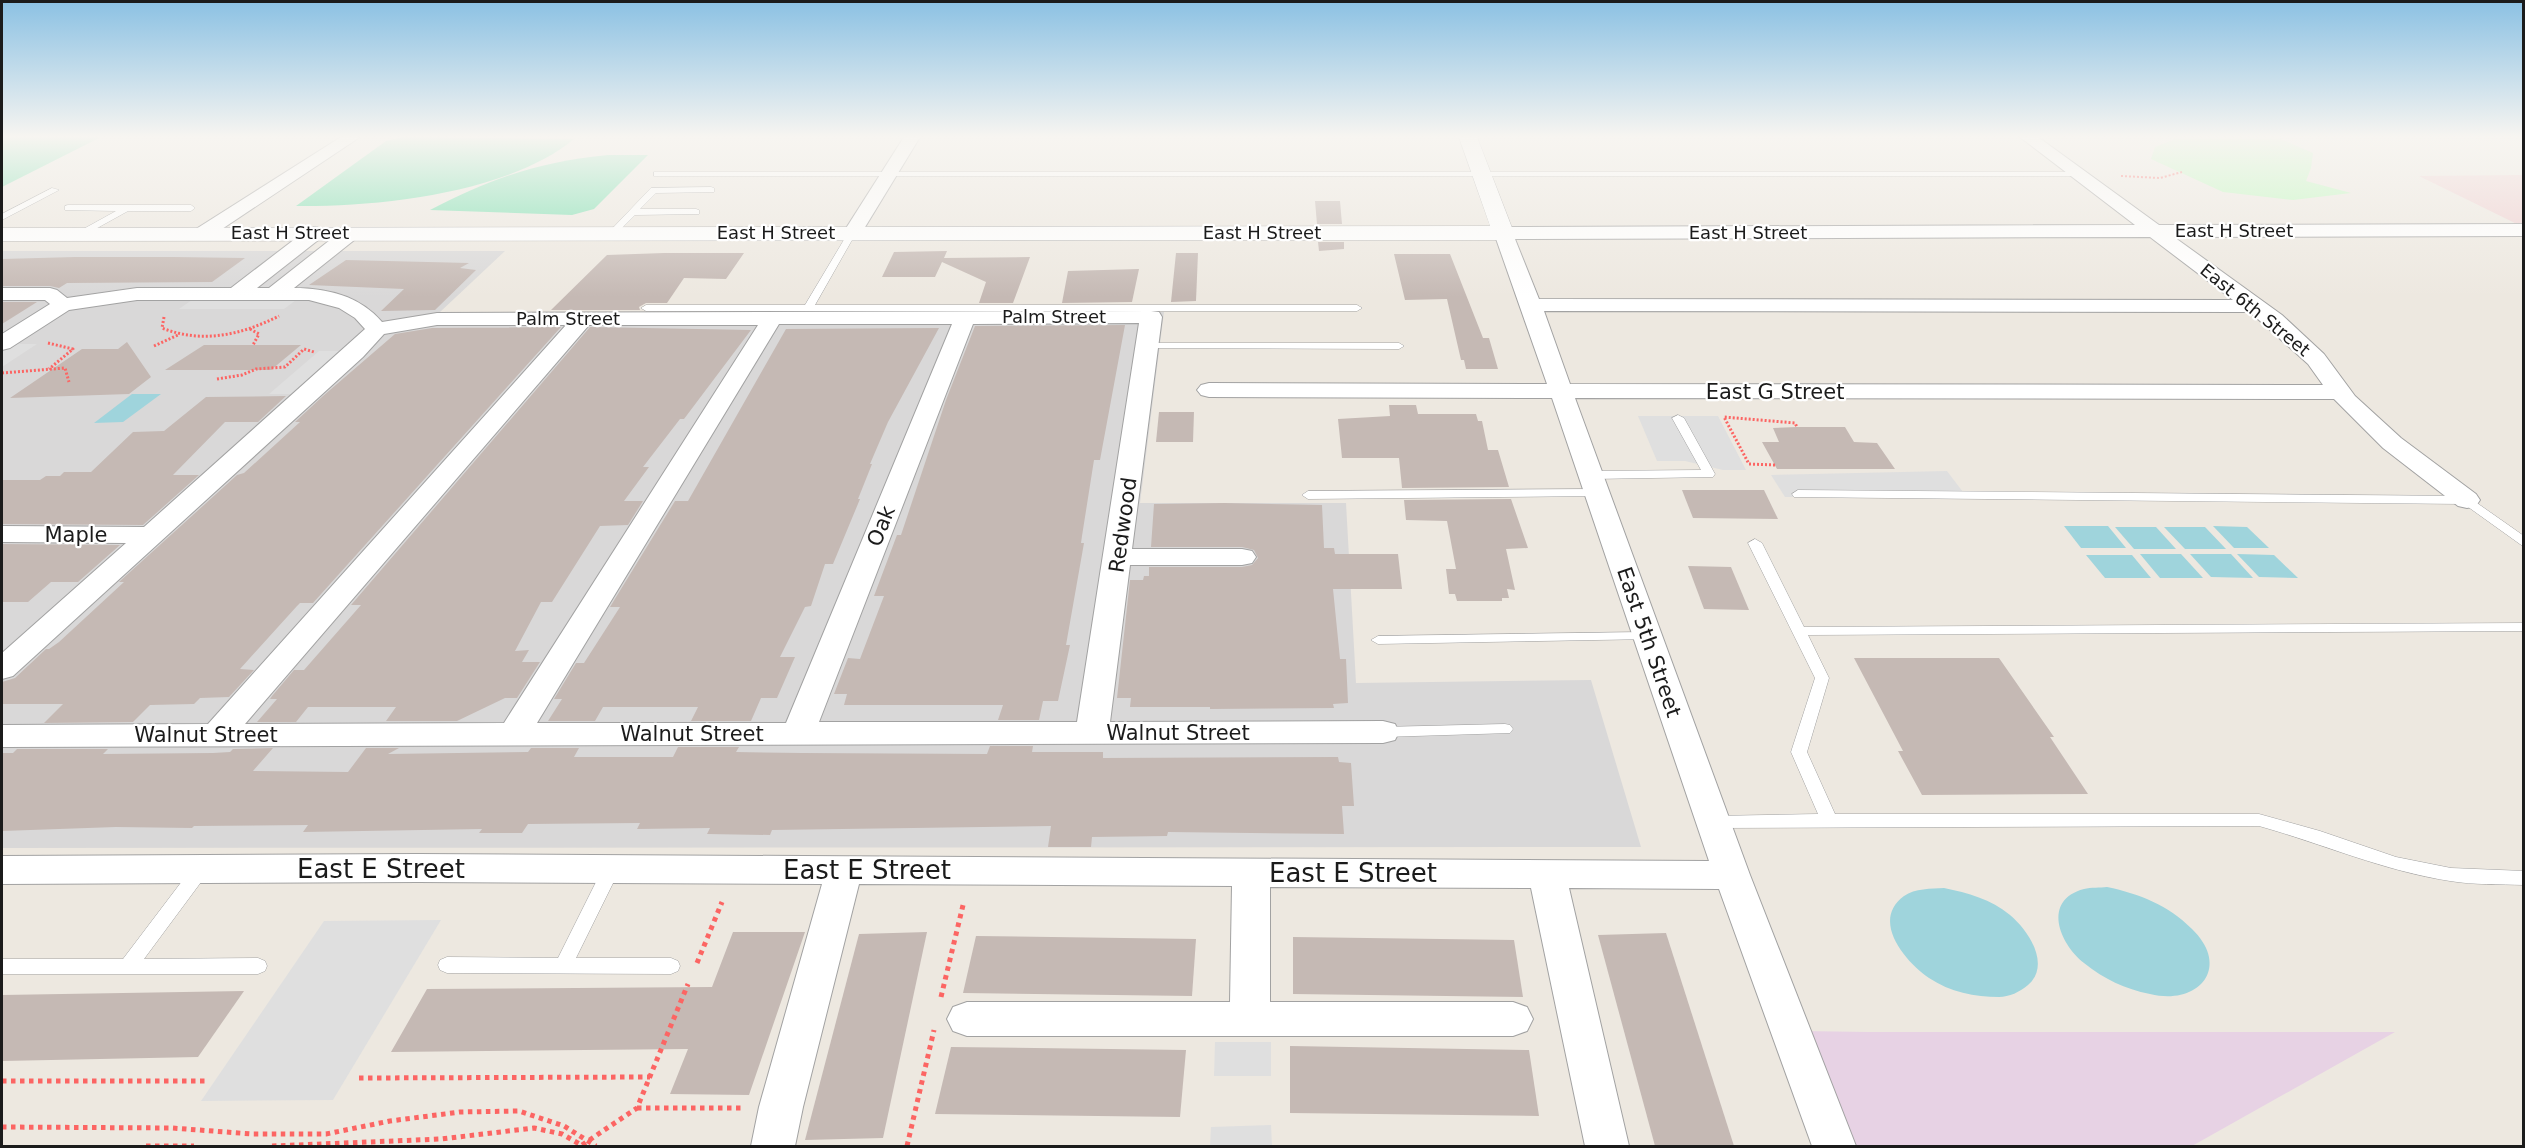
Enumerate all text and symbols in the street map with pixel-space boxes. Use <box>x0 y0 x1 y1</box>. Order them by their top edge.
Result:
street label: East H Street <box>2175 220 2293 241</box>
street label: East H Street <box>231 222 349 243</box>
street label: East H Street <box>717 222 835 243</box>
street label: East H Street <box>1203 222 1321 243</box>
street label: East H Street <box>1689 222 1807 243</box>
street label: East 6th Street <box>2196 259 2314 360</box>
street label: Palm Street <box>1002 306 1106 327</box>
street label: Palm Street <box>516 308 620 329</box>
street label: East G Street <box>1706 380 1844 404</box>
street label: Redwood <box>1104 476 1142 574</box>
street label: Oak <box>862 501 900 550</box>
street label: Maple <box>44 523 108 547</box>
street label: East 5th Street <box>1612 564 1686 720</box>
street label: Walnut Street <box>1106 721 1250 745</box>
street label: Walnut Street <box>620 722 764 746</box>
street label: Walnut Street <box>134 723 278 747</box>
street label: East E Street <box>297 854 465 884</box>
street label: East E Street <box>783 855 951 885</box>
street label: East E Street <box>1269 858 1437 888</box>

